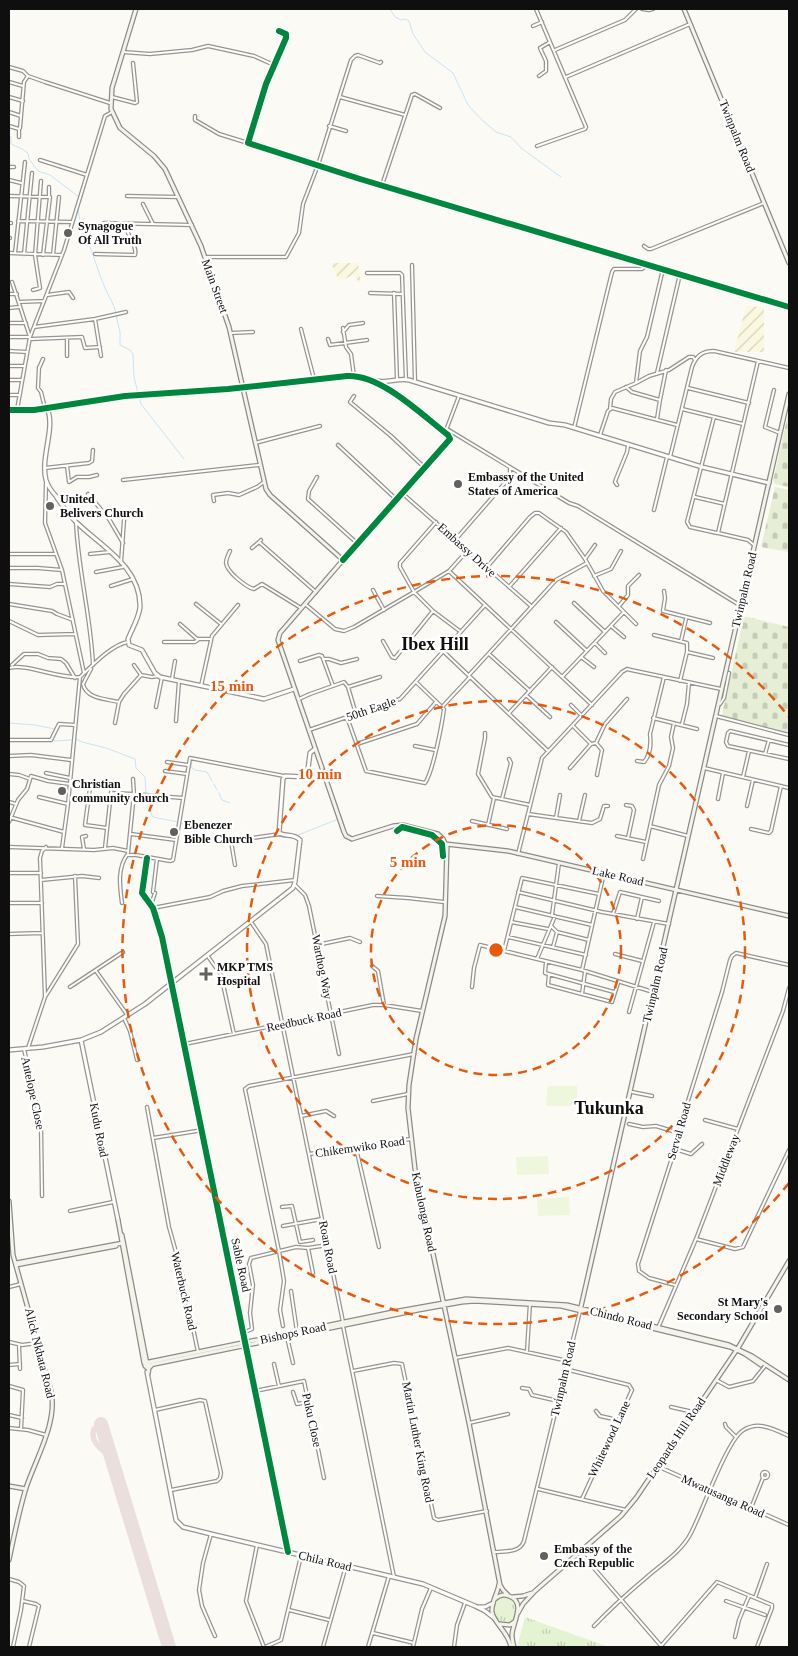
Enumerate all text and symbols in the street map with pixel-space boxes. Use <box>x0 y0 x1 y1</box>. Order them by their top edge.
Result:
street label: Twinpalm Road <box>716 98 758 174</box>
place label: Synagogue Of All Truth <box>78 219 142 247</box>
marker: Synagogue Of All Truth <box>62 227 74 239</box>
street label: Main Street <box>199 257 231 315</box>
place label: Embassy of the United States of America <box>468 470 584 498</box>
marker: Embassy of the United States of America <box>452 478 464 490</box>
place label: United Belivers Church <box>60 492 144 520</box>
marker: United Belivers Church <box>44 500 56 512</box>
street label: Embassy Drive <box>435 520 499 580</box>
street label: Twinpalm Road <box>729 551 759 629</box>
district label: Ibex Hill <box>401 634 469 654</box>
text: 15 min <box>210 678 255 694</box>
street label: 50th Eagle <box>344 694 398 724</box>
text: 10 min <box>298 766 343 782</box>
place label: Christian community church <box>72 777 169 805</box>
marker: Christian community church <box>56 785 68 797</box>
place label: Ebenezer Bible Church <box>184 818 253 846</box>
marker: Ebenezer Bible Church <box>168 826 180 838</box>
text: 5 min <box>390 854 427 870</box>
street label: Lake Road <box>591 863 645 889</box>
street label: Warthog Way <box>309 934 335 1000</box>
centre of rings <box>487 941 505 959</box>
street label: Twinpalm Road <box>640 946 670 1024</box>
place label: MKP TMS Hospital <box>217 960 273 988</box>
marker: MKP TMS Hospital <box>199 967 213 981</box>
street label: Reedbuck Road <box>265 1005 343 1035</box>
street label: Antelope Close <box>18 1055 48 1131</box>
district label: Tukunka <box>574 1098 644 1118</box>
street label: Serval Road <box>664 1101 694 1161</box>
street label: Kudu Road <box>87 1102 111 1158</box>
street label: Middleway <box>710 1132 742 1188</box>
street label: Chikemwiko Road <box>314 1134 406 1160</box>
street label: Kabulonga Road <box>409 1171 439 1253</box>
street label: Roan Road <box>316 1219 340 1275</box>
street label: Sable Road <box>228 1237 254 1293</box>
street label: Waterbuck Road <box>168 1250 200 1332</box>
place label: St Mary's Secondary School <box>677 1295 769 1323</box>
marker: St Mary's Secondary School <box>772 1303 784 1315</box>
street label: Chindo Road <box>588 1304 654 1332</box>
street label: Alick Nkhata Road <box>22 1306 58 1400</box>
street label: Bishops Road <box>259 1319 327 1347</box>
street label: Twinpalm Road <box>548 1340 578 1418</box>
street label: Martin Luther King Road <box>399 1380 437 1504</box>
street label: Puku Close <box>299 1392 325 1448</box>
street label: Leopards Hill Road <box>644 1395 708 1481</box>
street label: Whitewood Lane <box>585 1398 633 1480</box>
street label: Mwatusanga Road <box>679 1471 767 1521</box>
place label: Embassy of the Czech Republic <box>554 1542 635 1570</box>
street label: Chila Road <box>297 1548 353 1574</box>
marker: Embassy of the Czech Republic <box>538 1550 550 1562</box>

